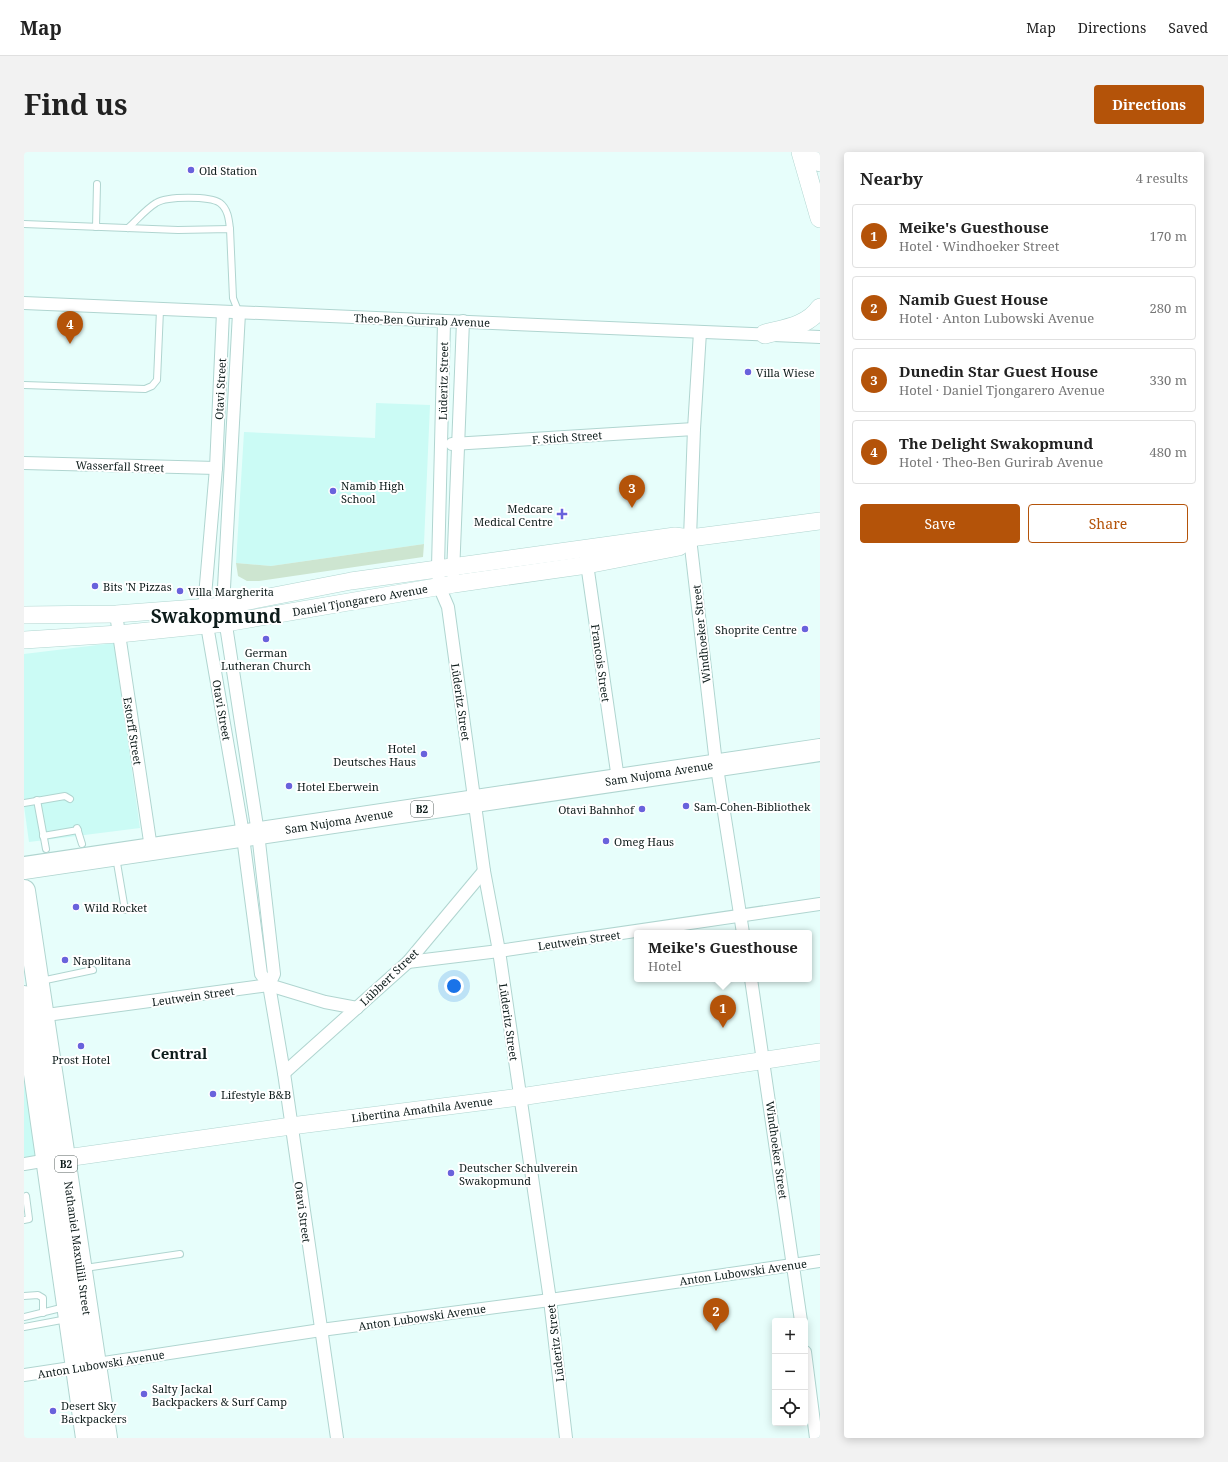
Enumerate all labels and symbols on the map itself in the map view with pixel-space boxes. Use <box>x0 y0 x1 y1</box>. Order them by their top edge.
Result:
place label: Old Station <box>199 163 257 178</box>
marker: Old Station <box>186 165 196 175</box>
street label: Theo-Ben Gurirab Avenue <box>354 310 490 330</box>
pin: 4 <box>57 311 83 344</box>
street label: Lüderitz Street <box>435 342 451 420</box>
street label: Otavi Street <box>211 358 229 420</box>
place label: Villa Wiese <box>756 365 815 380</box>
marker: Villa Wiese <box>743 367 753 377</box>
street label: F. Stich Street <box>532 427 603 447</box>
street label: Wasserfall Street <box>75 457 165 475</box>
pin: 3 <box>619 475 645 508</box>
place label: Namib High School <box>341 478 404 506</box>
marker: Namib High School <box>328 486 338 496</box>
place label: Medcare Medical Centre <box>474 501 553 529</box>
marker: Medcare Medical Centre <box>556 508 568 520</box>
place label: Bits 'N Pizzas <box>103 579 172 594</box>
marker: Bits 'N Pizzas <box>90 581 100 591</box>
street label: Daniel Tjongarero Avenue <box>291 581 429 619</box>
place label: Villa Margherita <box>188 584 274 599</box>
street label: Windhoeker Street <box>688 584 714 684</box>
marker: Villa Margherita <box>175 586 185 596</box>
district label: Swakopmund <box>151 603 282 629</box>
place label: Shoprite Centre <box>715 622 797 637</box>
street label: Francois Street <box>588 623 614 703</box>
marker: Shoprite Centre <box>800 624 810 634</box>
marker: German Lutheran Church <box>261 634 271 644</box>
place label: German Lutheran Church <box>221 645 311 673</box>
street label: Lüderitz Street <box>448 662 474 742</box>
street label: Otavi Street <box>209 678 235 742</box>
street label: Estorff Street <box>120 696 146 766</box>
place label: Hotel Deutsches Haus <box>333 741 417 769</box>
marker: Hotel Deutsches Haus <box>419 749 429 759</box>
street label: Sam Nujoma Avenue <box>604 757 714 789</box>
place label: Hotel Eberwein <box>297 779 379 794</box>
marker: Hotel Eberwein <box>284 781 294 791</box>
place label: Sam-Cohen-Bibliothek <box>694 799 811 814</box>
road number: B2 <box>411 801 433 817</box>
marker: Sam-Cohen-Bibliothek <box>681 801 691 811</box>
place label: Otavi Bahnhof <box>558 802 635 817</box>
marker: Otavi Bahnhof <box>637 804 647 814</box>
street label: Sam Nujoma Avenue <box>284 805 394 837</box>
place label: Omeg Haus <box>614 834 674 849</box>
marker: Omeg Haus <box>601 836 611 846</box>
place label: Wild Rocket <box>84 900 147 915</box>
marker: Wild Rocket <box>71 902 81 912</box>
street label: Leutwein Street <box>537 927 621 953</box>
street label: Lübbert Street <box>357 945 422 1009</box>
place label: Napolitana <box>73 953 131 968</box>
marker: Napolitana <box>60 955 70 965</box>
your location <box>444 976 464 996</box>
street label: Lüderitz Street <box>496 982 522 1062</box>
street label: Leutwein Street <box>151 983 235 1009</box>
pin: 1 <box>710 995 736 1028</box>
marker: Prost Hotel <box>76 1041 86 1051</box>
district label: Central <box>151 1043 208 1063</box>
place label: Prost Hotel <box>52 1052 111 1067</box>
place label: Lifestyle B&B <box>221 1087 291 1102</box>
marker: Lifestyle B&B <box>208 1089 218 1099</box>
street label: Libertina Amathila Avenue <box>350 1093 494 1125</box>
street label: Windhoeker Street <box>763 1100 791 1200</box>
road number: B2 <box>55 1156 77 1172</box>
place label: Deutscher Schulverein Swakopmund <box>459 1160 578 1188</box>
marker: Deutscher Schulverein Swakopmund <box>446 1168 456 1178</box>
street label: Nathaniel Maxuilili Street <box>61 1180 95 1316</box>
street label: Otavi Street <box>291 1180 315 1244</box>
street label: Anton Lubowski Avenue <box>678 1256 808 1288</box>
pin: 2 <box>703 1298 729 1331</box>
street label: Anton Lubowski Avenue <box>357 1301 487 1333</box>
street label: Lüderitz Street <box>543 1303 567 1383</box>
street label: Anton Lubowski Avenue <box>36 1347 166 1381</box>
place label: Salty Jackal Backpackers & Surf Camp <box>152 1381 287 1409</box>
marker: Salty Jackal Backpackers & Surf Camp <box>139 1389 149 1399</box>
place label: Desert Sky Backpackers <box>61 1398 127 1426</box>
marker: Desert Sky Backpackers <box>48 1406 58 1416</box>

